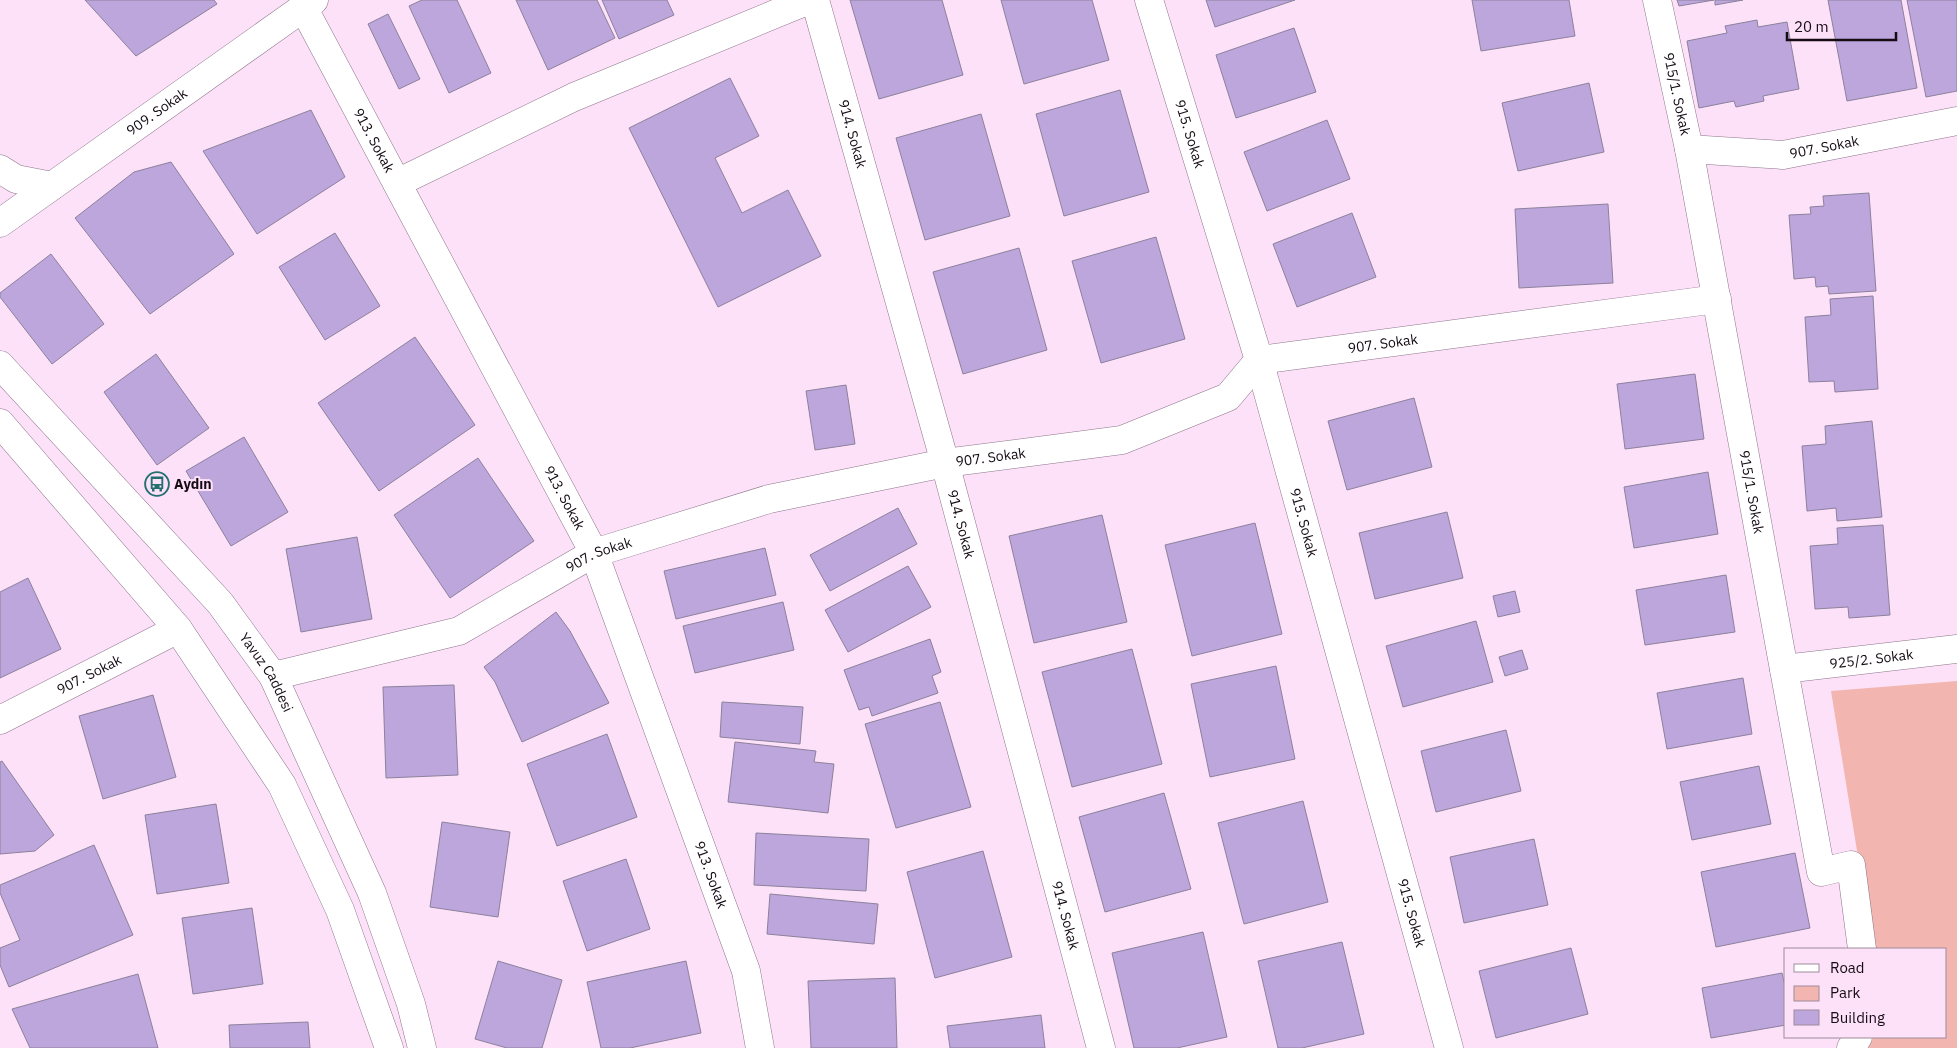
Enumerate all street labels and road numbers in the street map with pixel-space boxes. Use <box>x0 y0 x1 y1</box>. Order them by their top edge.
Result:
street label: 915/1. Sokak <box>1660 51 1695 138</box>
street label: 909. Sokak <box>123 84 191 140</box>
street label: 914. Sokak <box>834 97 871 171</box>
street label: 915. Sokak <box>1171 98 1209 171</box>
street label: 913. Sokak <box>349 105 399 176</box>
street label: 907. Sokak <box>1788 131 1861 163</box>
street label: 907. Sokak <box>1347 330 1419 357</box>
street label: 907. Sokak <box>954 444 1027 471</box>
street label: 915/1. Sokak <box>1735 449 1768 536</box>
street label: 913. Sokak <box>540 462 589 534</box>
street label: 915. Sokak <box>1286 486 1322 559</box>
street label: 914. Sokak <box>943 488 979 561</box>
street label: 907. Sokak <box>562 533 634 577</box>
street label: Yavuz Caddesi <box>236 629 297 715</box>
street label: 925/2. Sokak <box>1829 645 1915 673</box>
street label: 907. Sokak <box>54 650 125 699</box>
street label: 913. Sokak <box>690 838 732 911</box>
street label: 915. Sokak <box>1394 876 1430 950</box>
street label: 914. Sokak <box>1048 879 1084 952</box>

